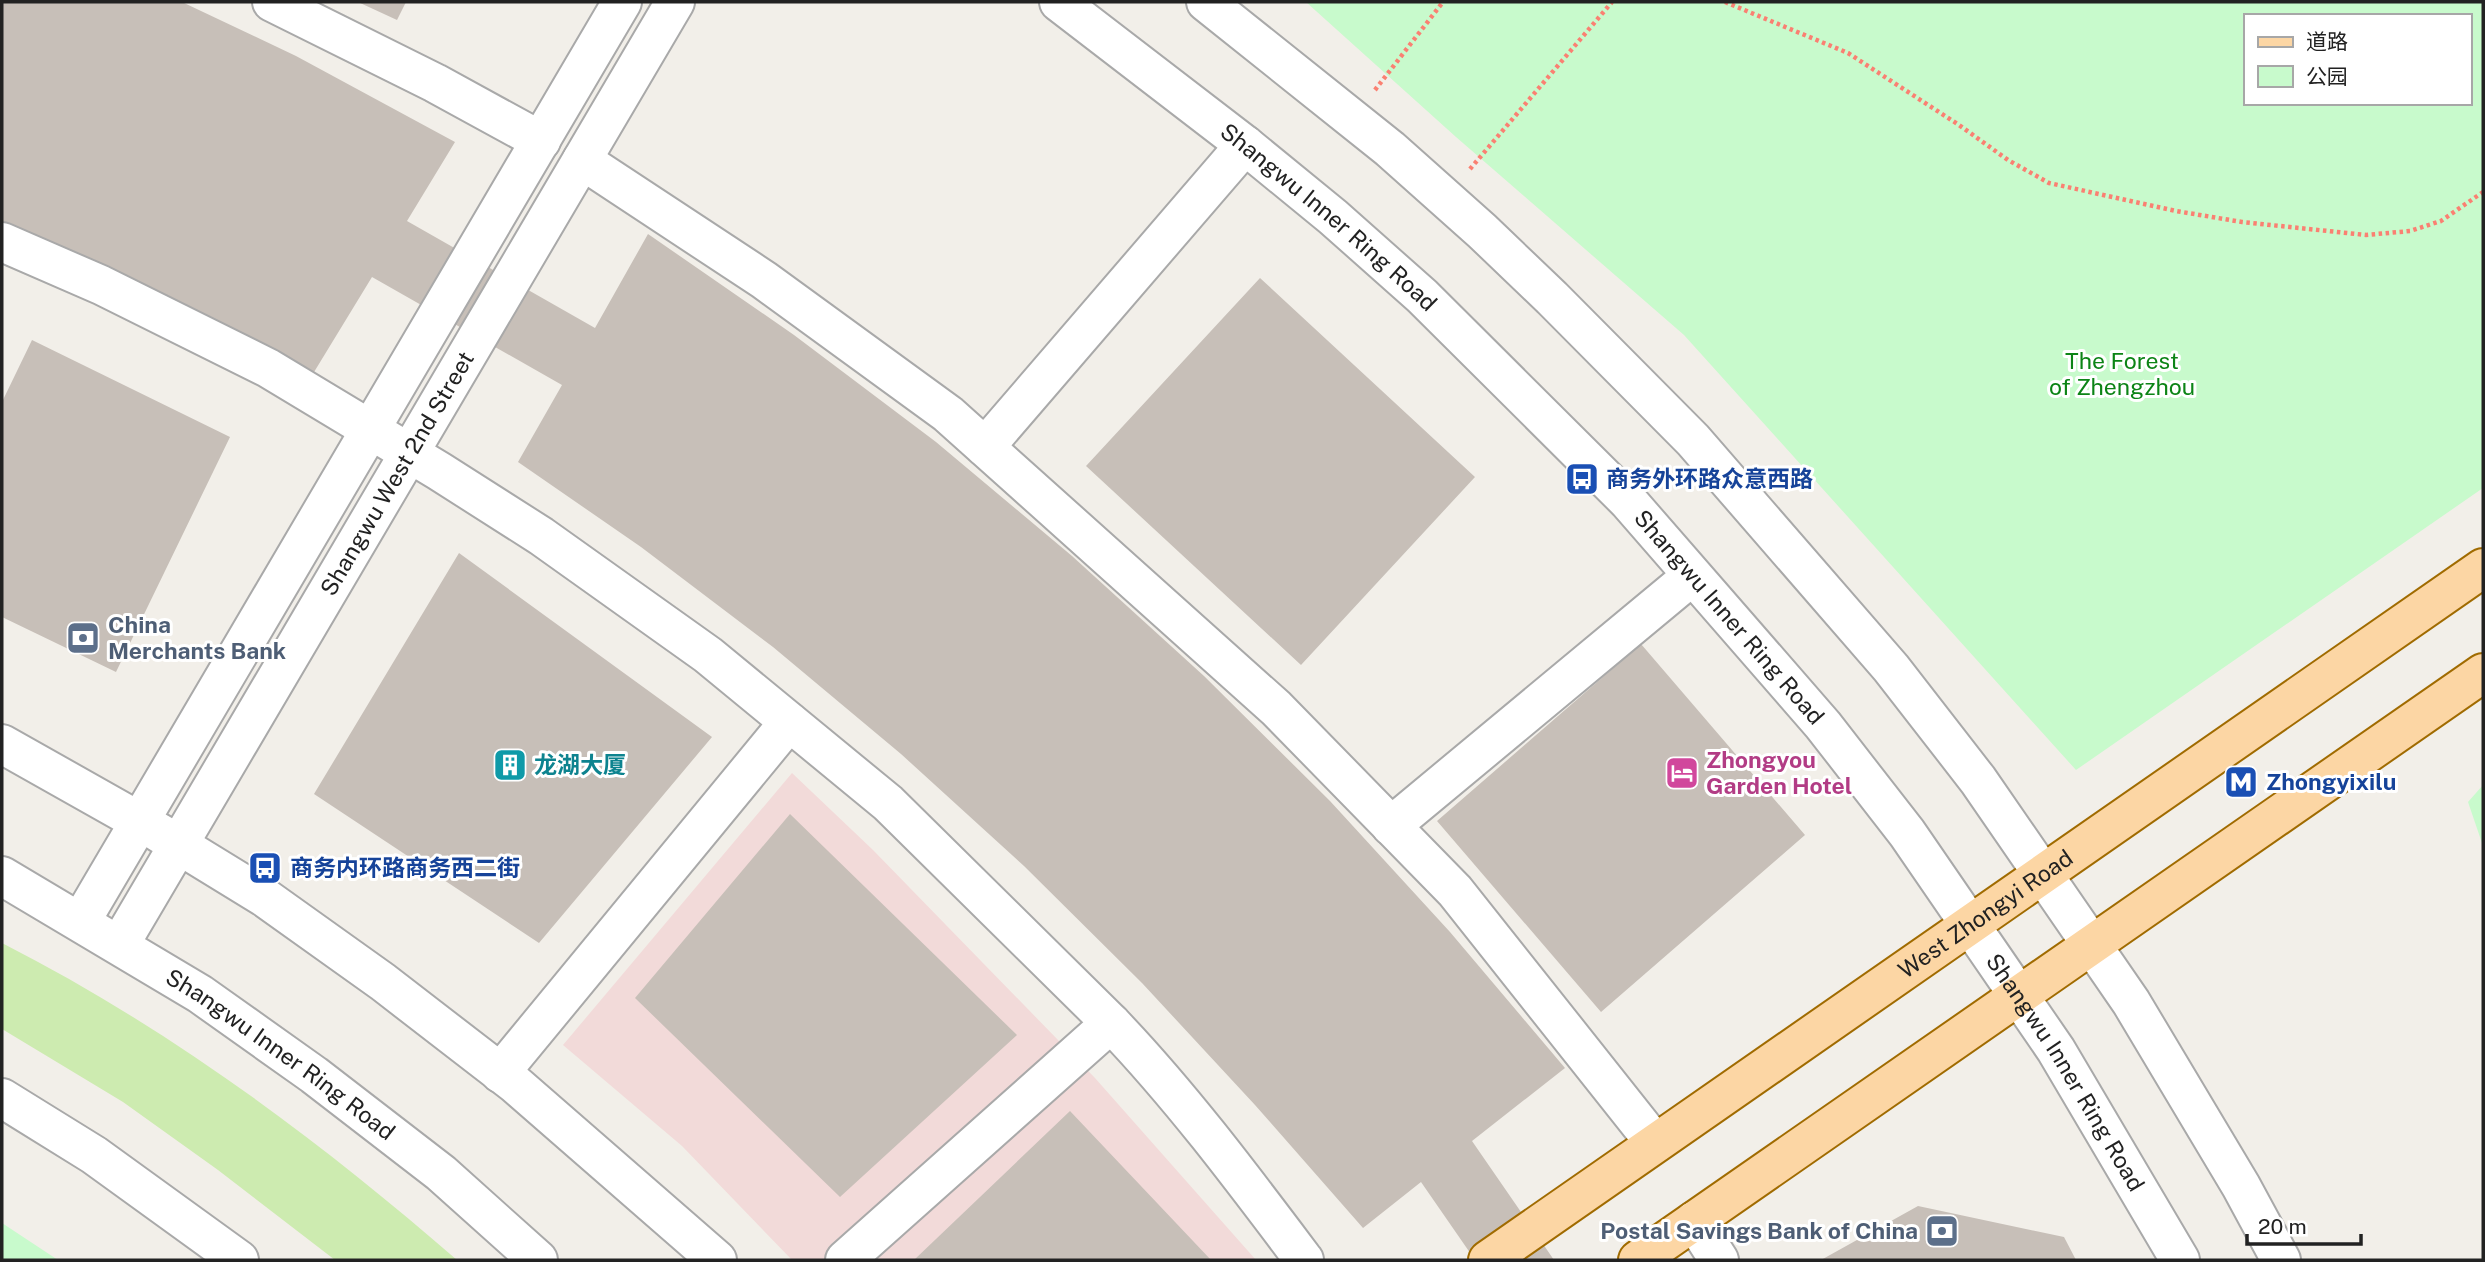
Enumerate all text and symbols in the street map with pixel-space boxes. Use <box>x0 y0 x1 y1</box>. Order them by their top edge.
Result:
legend <box>2244 14 2471 105</box>
text: 道路 <box>2306 29 2348 54</box>
text: 公园 <box>2306 64 2348 89</box>
street label: Shangwu Inner Ring Road <box>1215 117 1443 316</box>
street label: Shangwu West 2nd Street <box>314 346 479 600</box>
park label: The Forest of Zhengzhou <box>2049 347 2195 400</box>
bus stop icon: 商务外环路众意西路 <box>1563 460 1601 498</box>
place label: 商务外环路众意西路 <box>1606 465 1813 492</box>
street label: Shangwu Inner Ring Road <box>1629 504 1830 730</box>
place label: China Merchants Bank <box>108 611 286 664</box>
bank icon: China Merchants Bank <box>64 619 102 657</box>
building icon: 龙湖大厦 <box>491 746 529 784</box>
place label: Zhongyou Garden Hotel <box>1706 746 1852 799</box>
place label: 龙湖大厦 <box>534 751 626 778</box>
hotel icon: Zhongyou Garden Hotel <box>1663 754 1701 792</box>
metro station icon: Zhongyixilu <box>2222 763 2260 801</box>
place label: Zhongyixilu <box>2266 768 2396 795</box>
street label: West Zhongyi Road <box>1893 844 2078 984</box>
bus stop icon: 商务内环路商务西二街 <box>246 849 284 887</box>
place label: 商务内环路商务西二街 <box>290 854 520 881</box>
street label: Shangwu Inner Ring Road <box>1981 948 2150 1196</box>
street label: Shangwu Inner Ring Road <box>161 963 400 1145</box>
scale bar <box>2247 1202 2361 1246</box>
bank icon: Postal Savings Bank of China <box>1923 1212 1961 1250</box>
text: 20 m <box>2258 1214 2307 1239</box>
place label: Postal Savings Bank of China <box>1600 1217 1918 1244</box>

